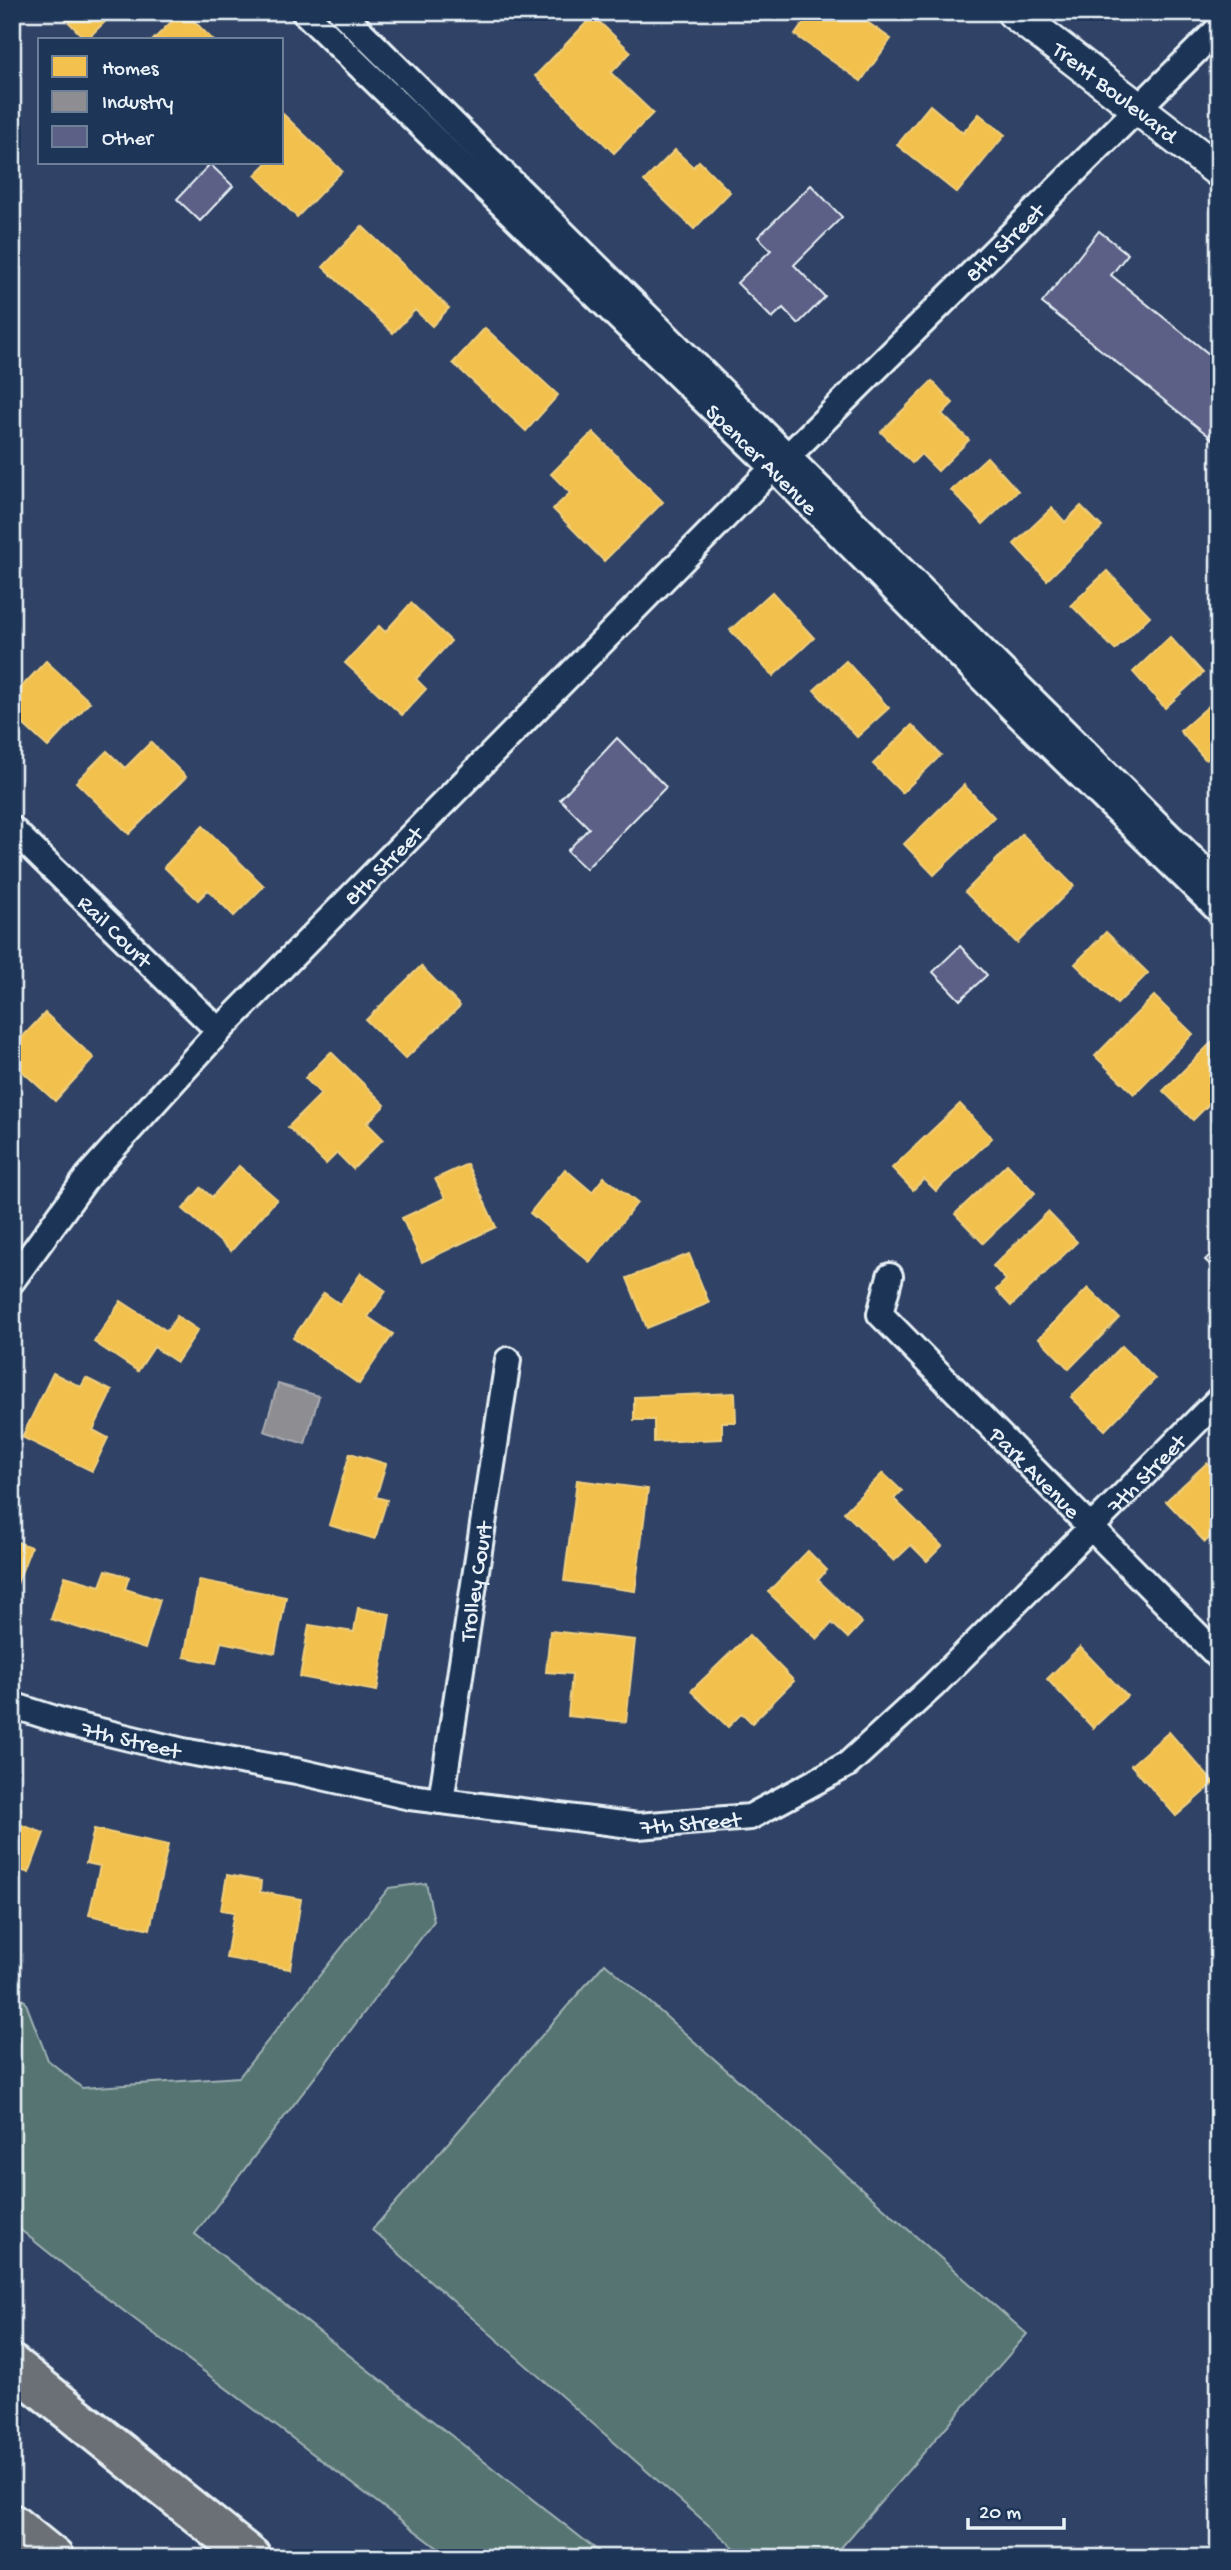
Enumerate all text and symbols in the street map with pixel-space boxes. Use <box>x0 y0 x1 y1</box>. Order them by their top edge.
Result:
street label: Trent Boulevard <box>1044 36 1183 152</box>
legend <box>38 38 284 164</box>
text: Homes <box>102 58 160 83</box>
text: Industry <box>102 92 173 117</box>
text: Other <box>102 128 154 153</box>
street label: 8th Street <box>961 198 1053 289</box>
street label: Spencer Avenue <box>698 400 823 523</box>
street label: 8th Street <box>340 821 431 913</box>
street label: Rail Court <box>71 891 157 976</box>
street label: Park Avenue <box>981 1422 1085 1527</box>
street label: 7th Street <box>1102 1429 1194 1521</box>
street label: Trolley Court <box>455 1519 500 1646</box>
street label: 7th Street <box>77 1717 184 1767</box>
street label: 7th Street <box>638 1808 743 1843</box>
scale bar <box>968 2486 1065 2530</box>
text: 20 m <box>979 2502 1021 2527</box>

